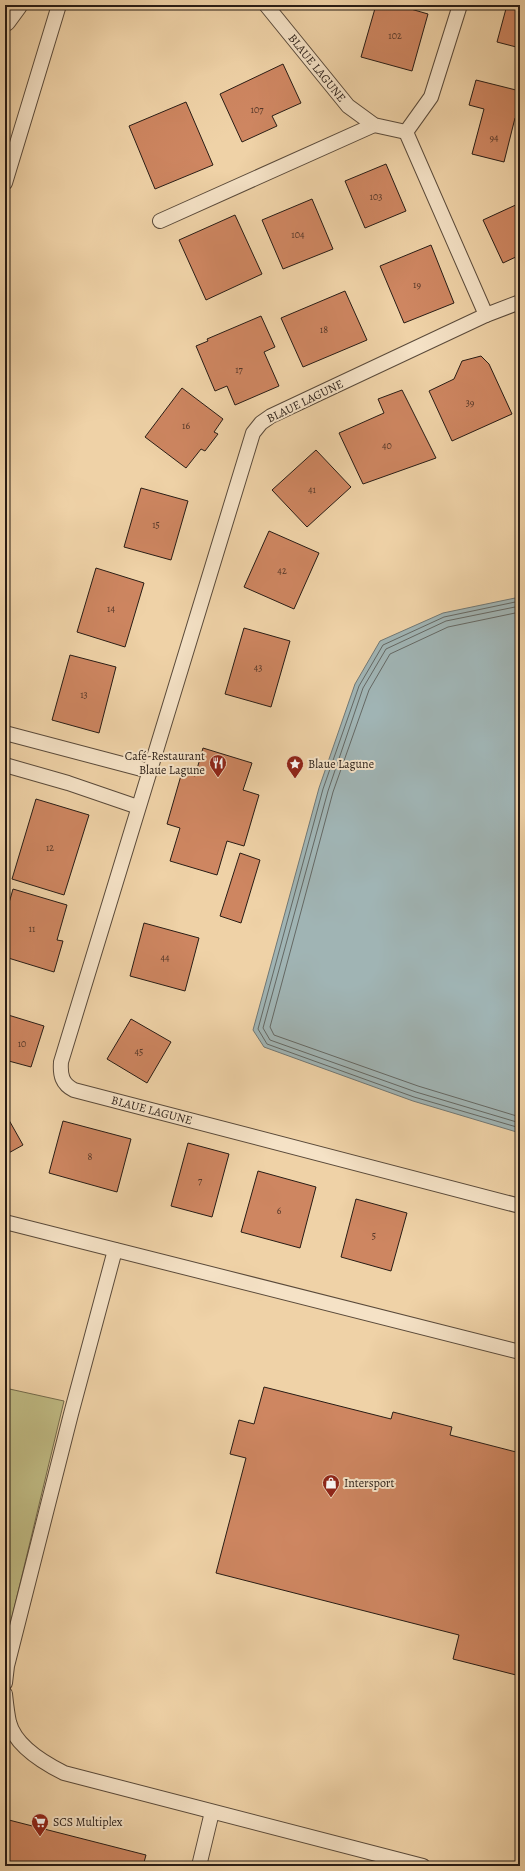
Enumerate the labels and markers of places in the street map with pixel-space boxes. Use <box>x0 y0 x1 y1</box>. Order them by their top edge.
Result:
place label: Café-Restaurant Blaue Lagune <box>125 748 205 778</box>
restaurant icon: Café-Restaurant Blaue Lagune <box>208 753 228 778</box>
place icon: Blaue Lagune <box>285 754 305 779</box>
place label: Blaue Lagune <box>308 756 374 772</box>
shop icon: Intersport <box>321 1473 341 1498</box>
place label: Intersport <box>344 1475 394 1491</box>
supermarket icon: SCS Multiplex <box>30 1812 50 1837</box>
place label: SCS Multiplex <box>53 1814 123 1830</box>

